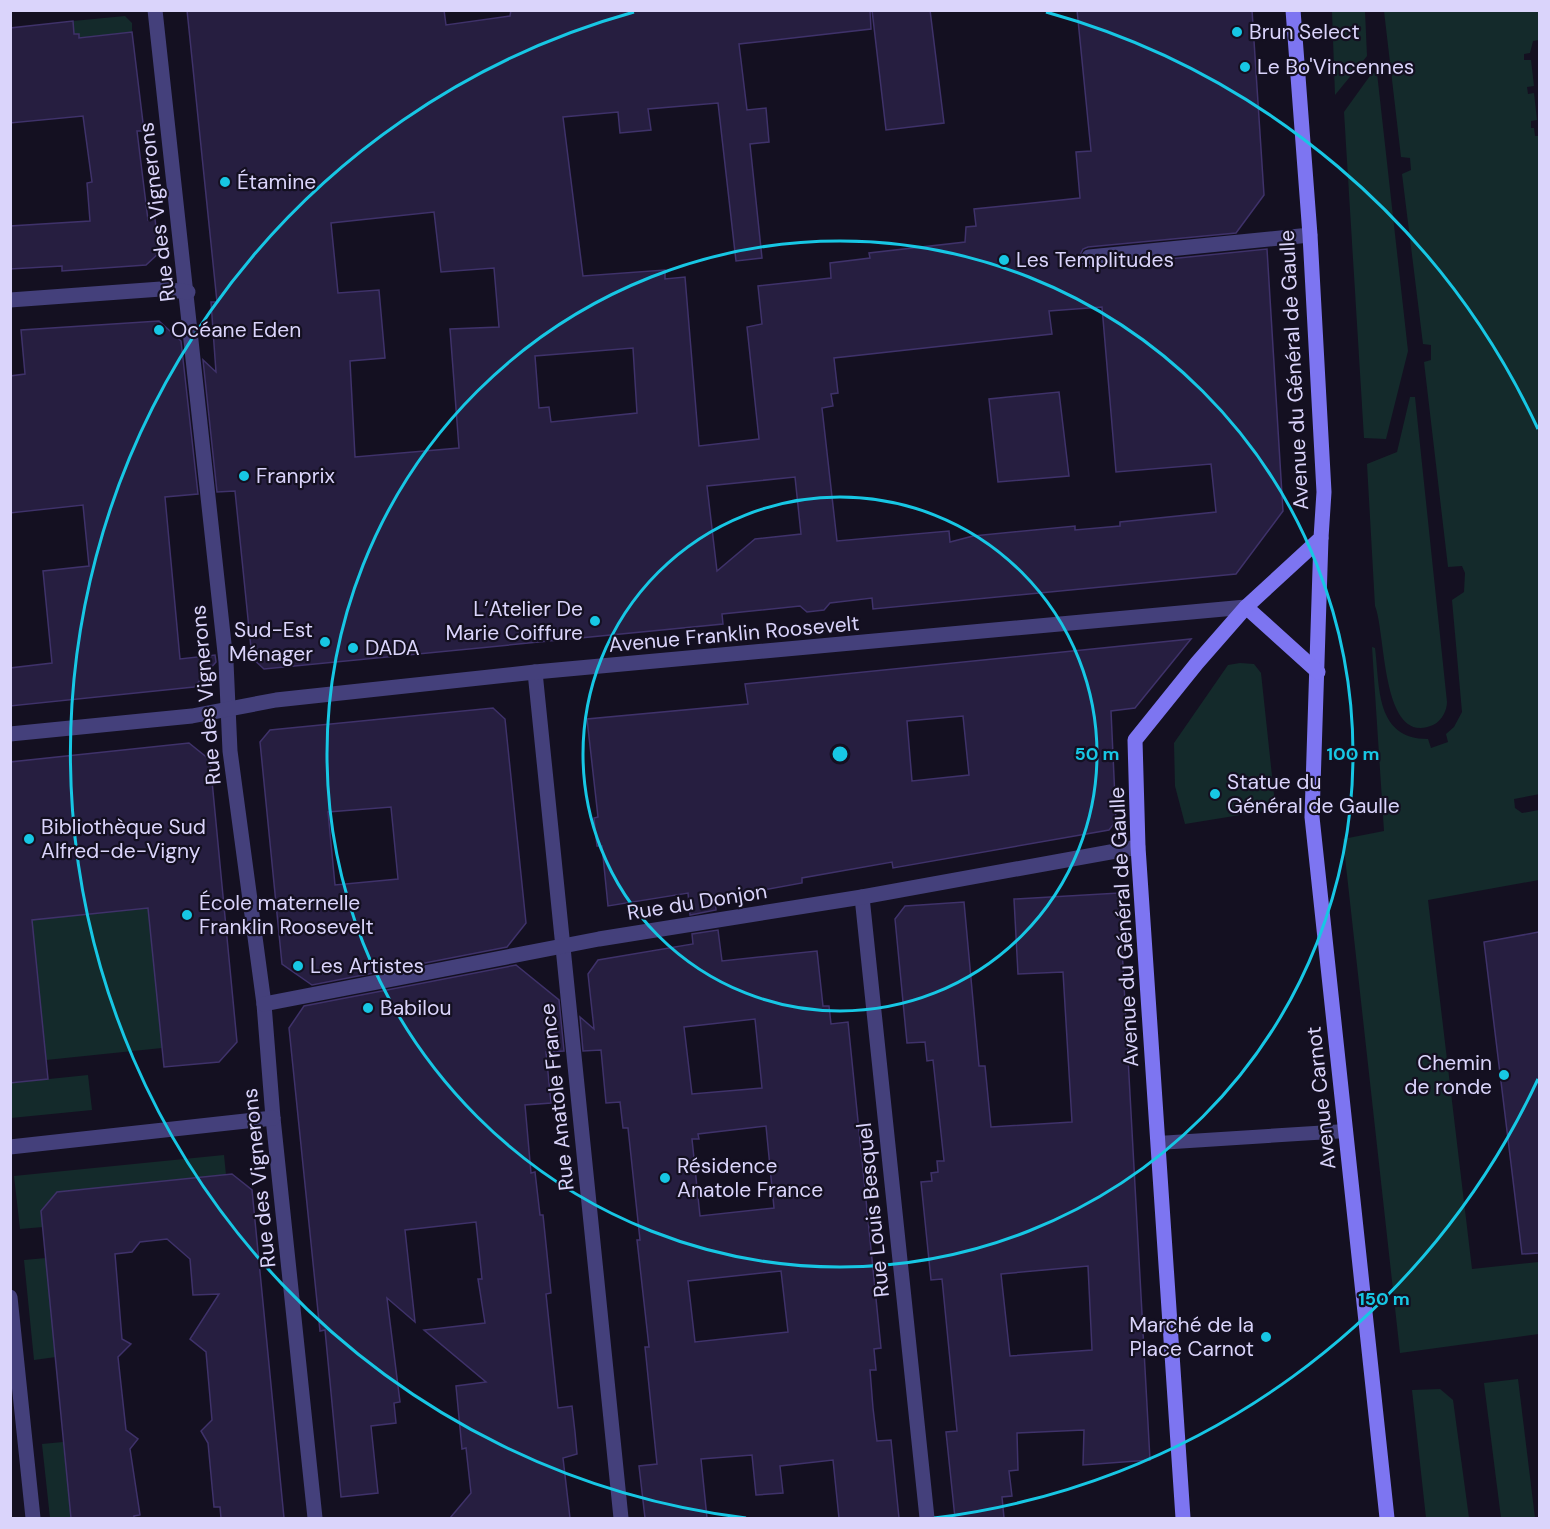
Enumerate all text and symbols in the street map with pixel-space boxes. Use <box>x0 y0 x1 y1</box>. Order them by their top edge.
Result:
place label: Brun Select <box>1249 18 1360 46</box>
marker: Brun Select <box>1230 25 1244 39</box>
place label: Le Bo'Vincennes <box>1257 53 1414 81</box>
marker: Le Bo'Vincennes <box>1238 60 1252 74</box>
street label: Rue des Vignerons <box>132 121 182 303</box>
place label: Étamine <box>237 168 316 196</box>
marker: Étamine <box>218 175 232 189</box>
street label: Avenue du Général de Gaulle <box>1273 229 1315 511</box>
place label: Les Templitudes <box>1016 246 1174 274</box>
marker: Les Templitudes <box>997 253 1011 267</box>
place label: Océane Eden <box>171 316 301 344</box>
marker: Océane Eden <box>152 323 166 337</box>
place label: Franprix <box>256 462 335 490</box>
marker: Franprix <box>237 469 251 483</box>
place label: L’Atelier De Marie Coiffure <box>445 595 583 647</box>
street label: Rue des Vignerons <box>184 604 228 786</box>
street label: Avenue Franklin Roosevelt <box>607 609 861 659</box>
marker: L’Atelier De Marie Coiffure <box>588 614 602 628</box>
place label: Sud-Est Ménager <box>229 616 313 668</box>
place label: DADA <box>365 634 420 662</box>
marker: Sud-Est Ménager <box>318 635 332 649</box>
marker: DADA <box>346 641 360 655</box>
text: 50 m <box>1074 742 1120 766</box>
text: 100 m <box>1326 742 1380 766</box>
centre of rings <box>830 744 850 764</box>
place label: Statue du Général de Gaulle <box>1227 768 1400 820</box>
street label: Avenue du Général de Gaulle <box>1103 786 1145 1068</box>
marker: Statue du Général de Gaulle <box>1208 787 1222 801</box>
place label: Bibliothèque Sud Alfred-de-Vigny <box>41 813 206 865</box>
marker: Bibliothèque Sud Alfred-de-Vigny <box>22 832 36 846</box>
street label: Rue du Donjon <box>625 877 769 927</box>
place label: École maternelle Franklin Roosevelt <box>199 889 374 941</box>
marker: École maternelle Franklin Roosevelt <box>180 908 194 922</box>
place label: Les Artistes <box>310 952 424 980</box>
marker: Les Artistes <box>291 959 305 973</box>
place label: Babilou <box>380 994 451 1022</box>
marker: Babilou <box>361 1001 375 1015</box>
street label: Rue Anatole France <box>533 1002 581 1192</box>
street label: Avenue Carnot <box>1300 1025 1342 1171</box>
place label: Chemin de ronde <box>1404 1049 1492 1101</box>
marker: Chemin de ronde <box>1497 1068 1511 1082</box>
street label: Rue des Vignerons <box>236 1087 282 1269</box>
street label: Rue Louis Besquel <box>850 1121 896 1299</box>
place label: Résidence Anatole France <box>677 1152 823 1204</box>
marker: Résidence Anatole France <box>658 1171 672 1185</box>
text: 150 m <box>1358 1287 1410 1311</box>
place label: Marché de la Place Carnot <box>1129 1311 1254 1363</box>
marker: Marché de la Place Carnot <box>1259 1330 1273 1344</box>

